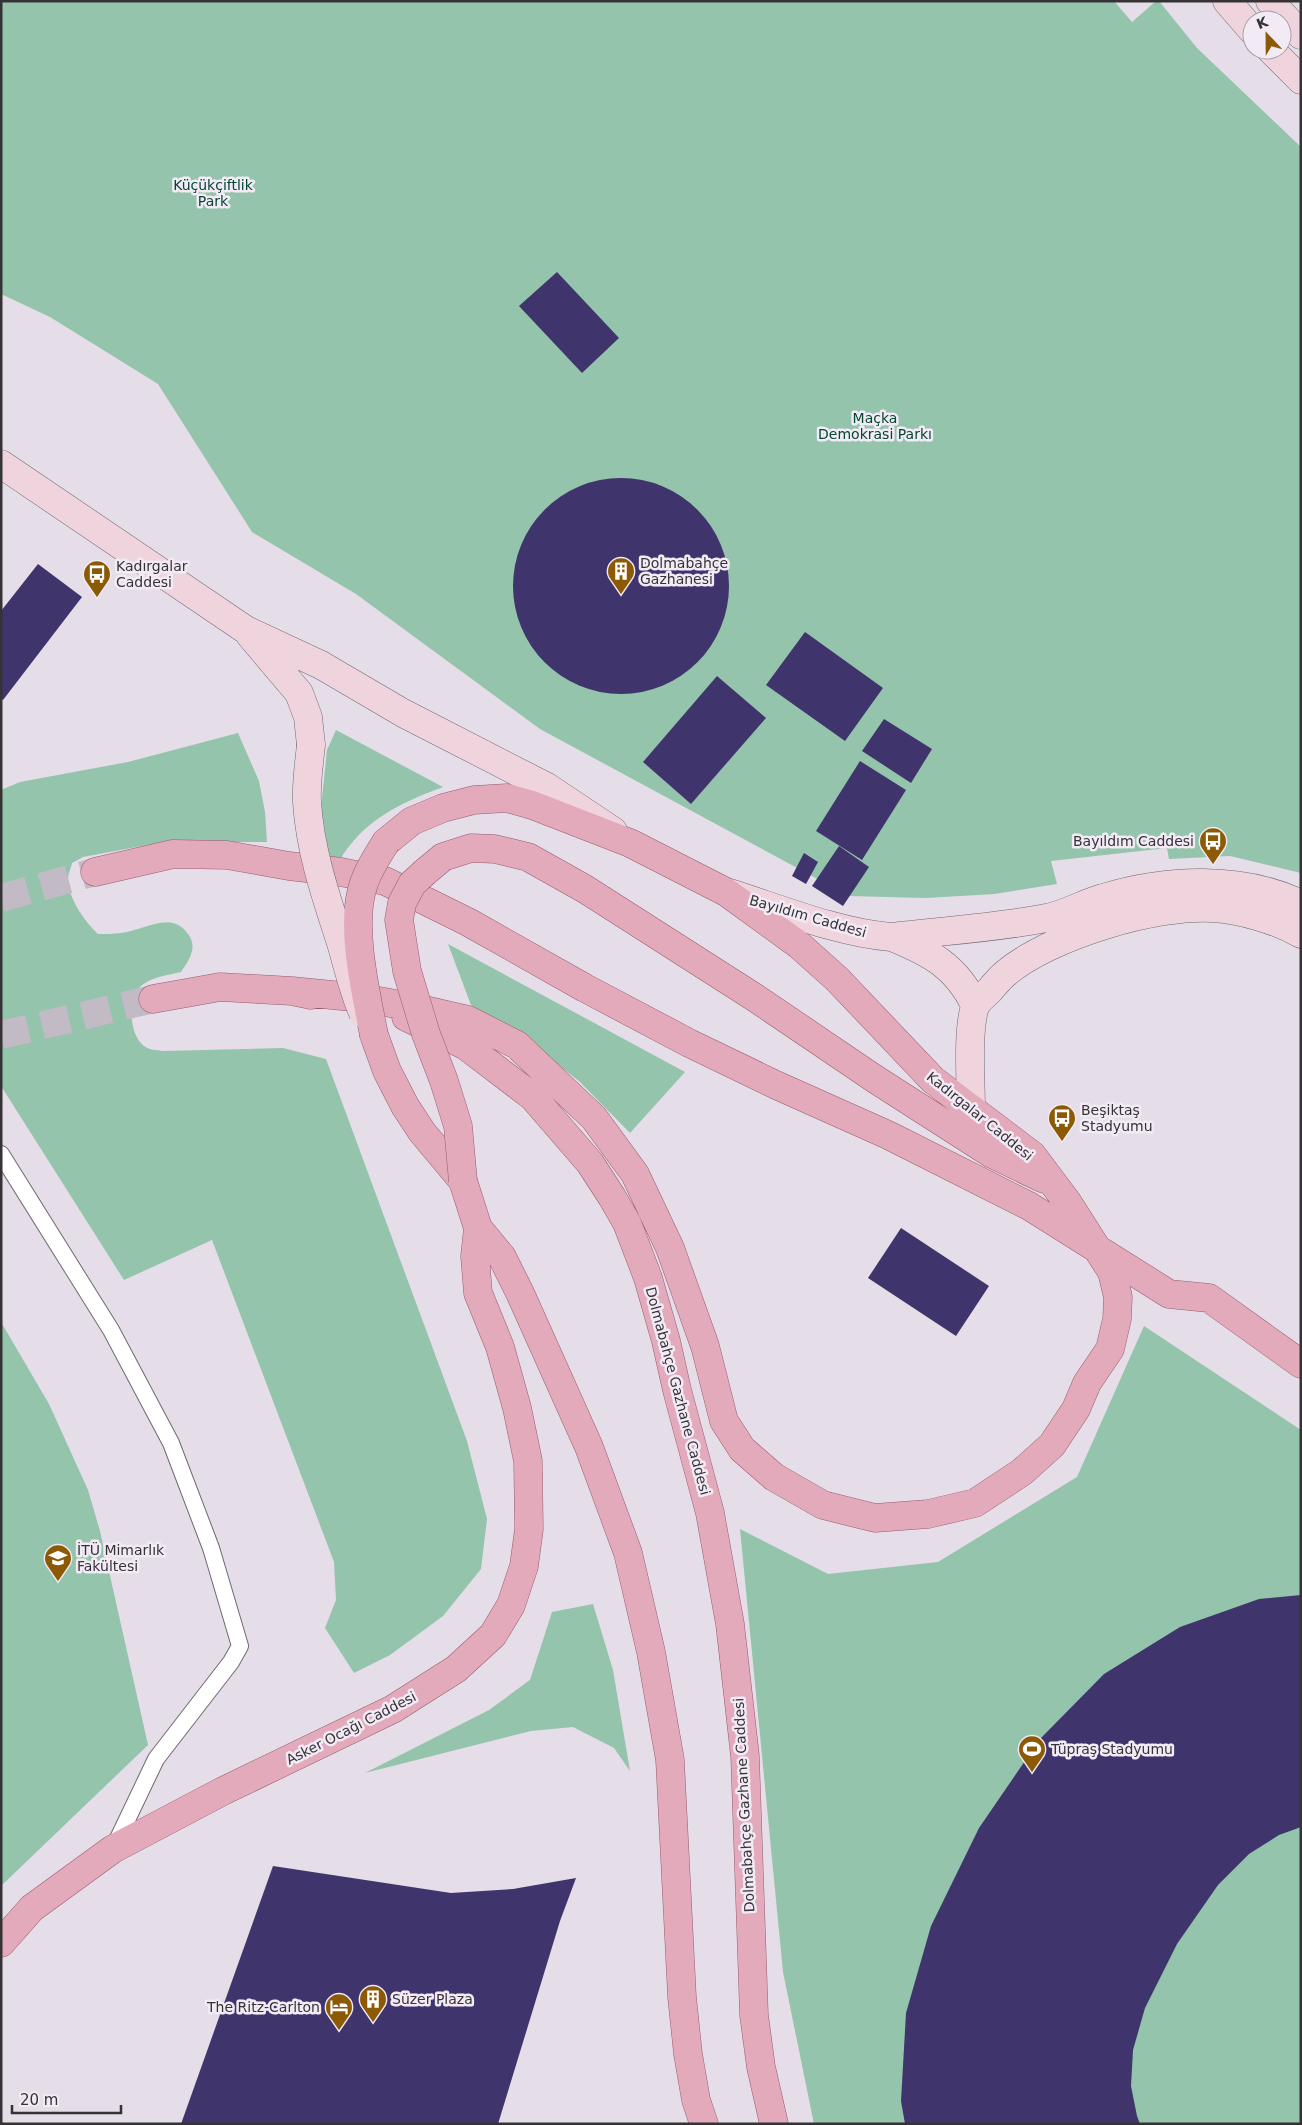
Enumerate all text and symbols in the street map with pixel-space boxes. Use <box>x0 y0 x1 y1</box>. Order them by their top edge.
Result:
north arrow <box>1242 10 1292 60</box>
text: K <box>1254 13 1271 32</box>
park label: Küçükçiftlik Park <box>173 177 254 209</box>
park label: Maçka Demokrasi Parkı <box>818 410 932 442</box>
place label: Dolmabahçe Gazhanesi <box>640 555 728 587</box>
building icon: Dolmabahçe Gazhanesi <box>606 556 636 595</box>
place label: Kadırgalar Caddesi <box>116 558 188 590</box>
bus stop icon: Kadırgalar Caddesi <box>82 559 112 598</box>
bus stop icon: Bayıldım Caddesi <box>1198 826 1228 865</box>
place label: Bayıldım Caddesi <box>1073 833 1194 849</box>
street label: Bayıldım Caddesi <box>748 892 868 940</box>
street label: Kadırgalar Caddesi <box>924 1068 1036 1164</box>
place label: Beşiktaş Stadyumu <box>1081 1102 1153 1134</box>
bus stop icon: Beşiktaş Stadyumu <box>1047 1103 1077 1142</box>
street label: Dolmabahçe Gazhane Caddesi <box>642 1285 714 1497</box>
place label: İTÜ Mimarlık Fakültesi <box>77 1541 165 1574</box>
school or university icon: İTÜ Mimarlık Fakültesi <box>43 1543 73 1582</box>
street label: Asker Ocağı Caddesi <box>283 1688 419 1768</box>
street label: Dolmabahçe Gazhane Caddesi <box>730 1697 758 1913</box>
sports icon: Tüpraş Stadyumu <box>1017 1734 1047 1773</box>
place label: Tüpraş Stadyumu <box>1050 1741 1173 1757</box>
building icon: Süzer Plaza <box>358 1984 388 2023</box>
place label: Süzer Plaza <box>392 1991 473 2007</box>
hotel icon: The Ritz-Carlton <box>324 1992 354 2031</box>
place label: The Ritz-Carlton <box>206 1999 320 2015</box>
scale bar <box>12 2082 121 2114</box>
text: 20 m <box>20 2091 58 2109</box>

